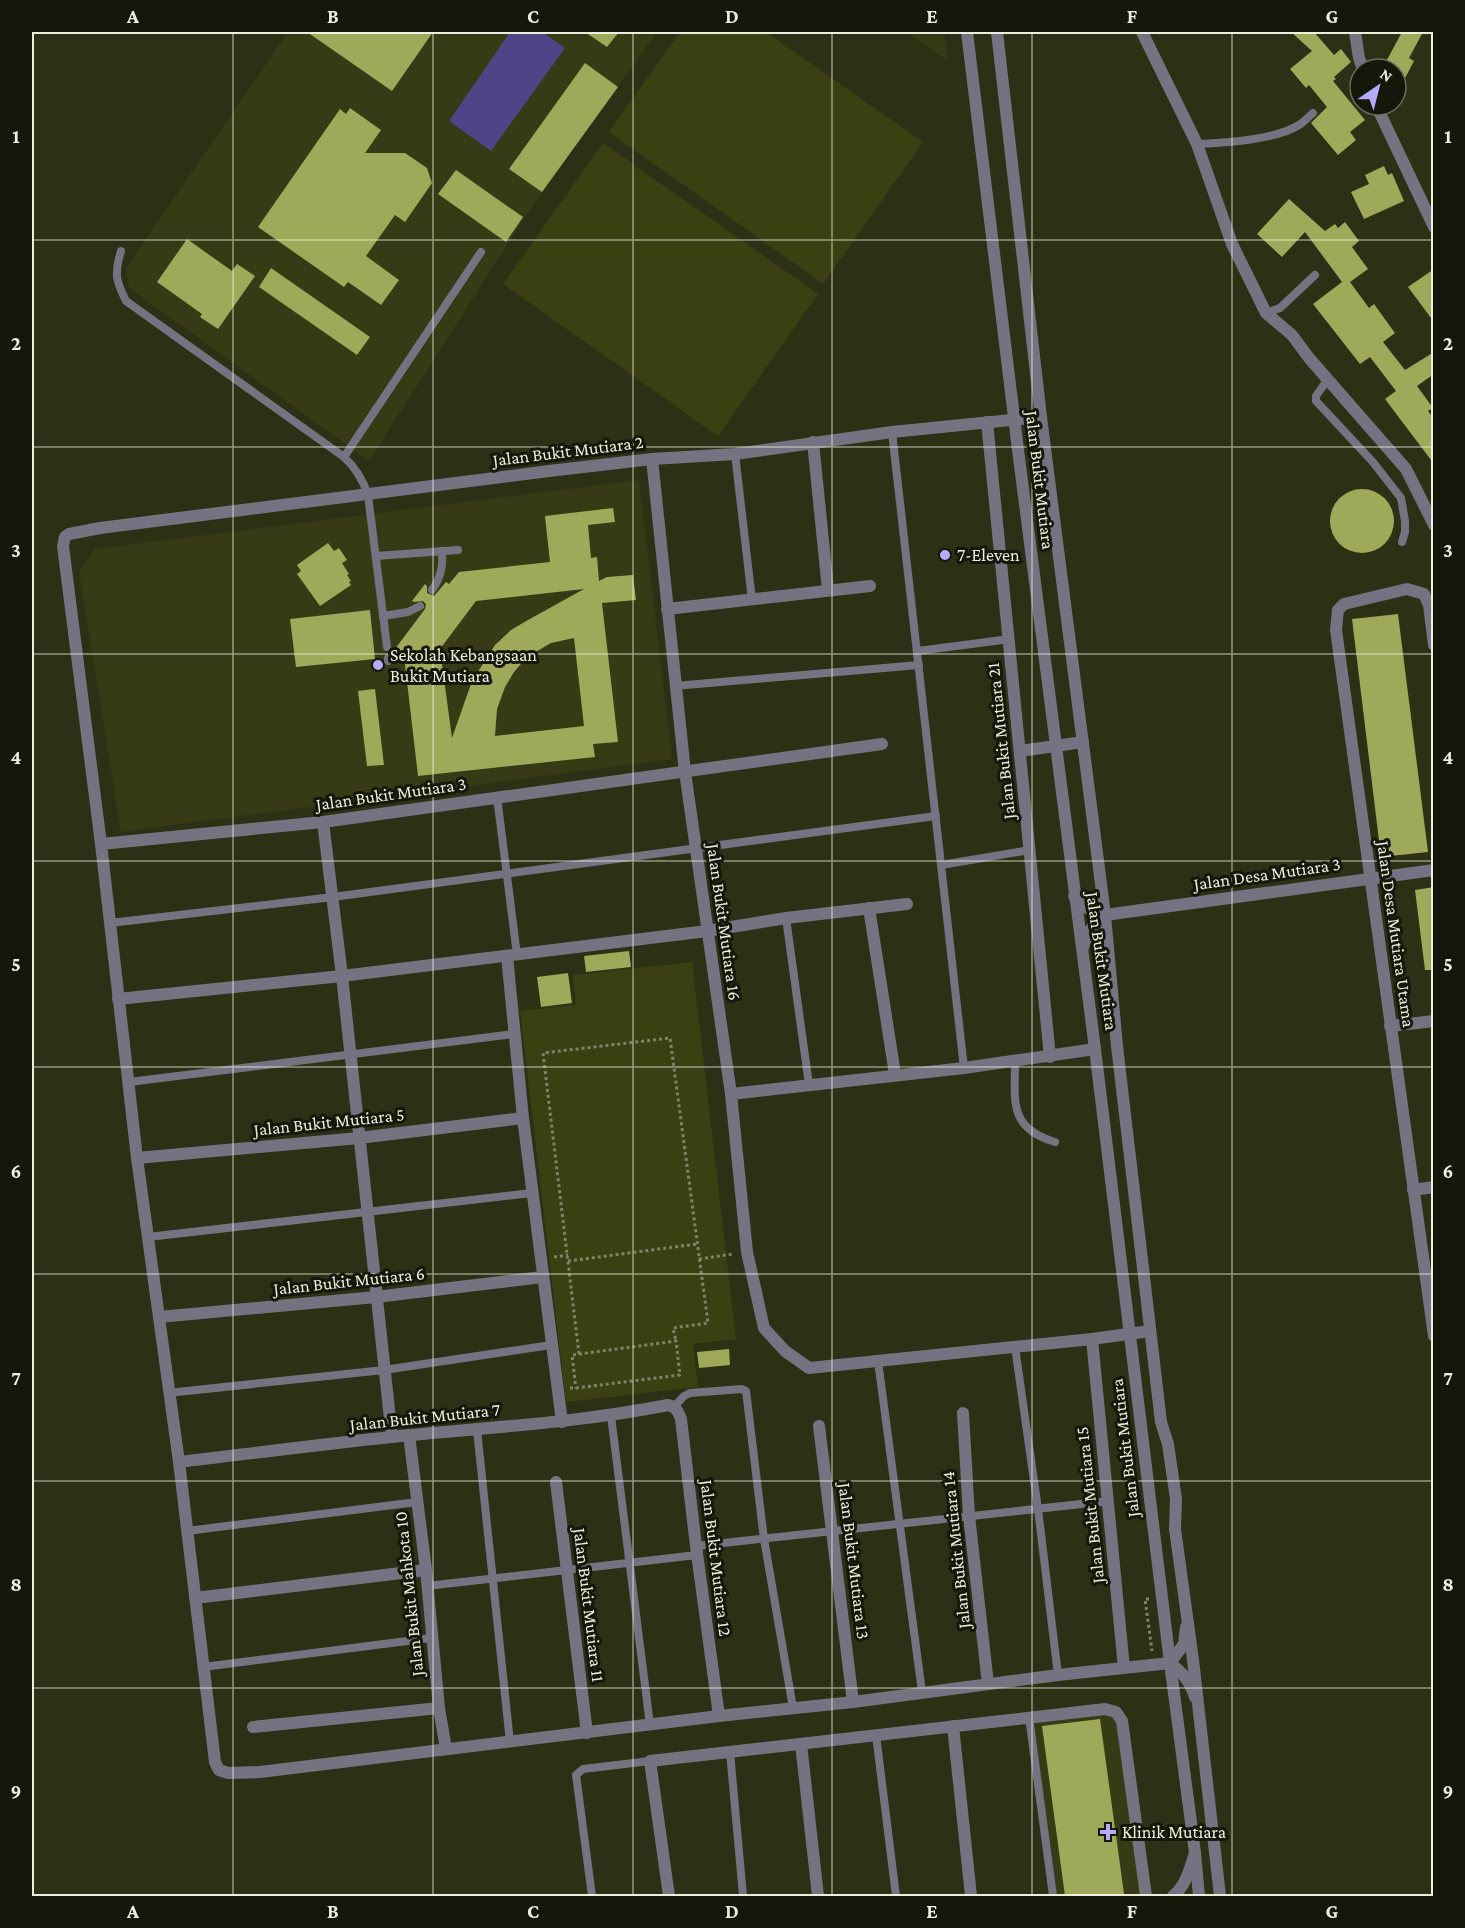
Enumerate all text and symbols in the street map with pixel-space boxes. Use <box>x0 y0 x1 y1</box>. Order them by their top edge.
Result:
text: A <box>126 5 140 27</box>
text: B <box>327 5 339 27</box>
text: C <box>527 5 539 27</box>
text: D <box>725 5 739 27</box>
text: E <box>926 5 938 27</box>
text: F <box>1127 5 1138 27</box>
text: G <box>1326 5 1339 27</box>
north arrow <box>1348 57 1408 117</box>
text: N <box>1377 65 1396 85</box>
text: 1 <box>12 125 20 147</box>
text: 1 <box>1444 125 1452 147</box>
text: 2 <box>11 332 21 354</box>
text: 2 <box>1443 332 1453 354</box>
street label: Jalan Bukit Mutiara <box>1021 407 1058 551</box>
street label: Jalan Bukit Mutiara 2 <box>490 432 644 470</box>
text: 3 <box>11 539 21 561</box>
text: 3 <box>1443 539 1453 561</box>
place label: 7-Eleven <box>957 545 1020 565</box>
marker: 7-Eleven <box>938 548 952 562</box>
place label: Sekolah Kebangsaan Bukit Mutiara <box>390 645 537 686</box>
marker: Sekolah Kebangsaan Bukit Mutiara <box>371 658 385 672</box>
street label: Jalan Bukit Mutiara 21 <box>983 662 1019 822</box>
text: 4 <box>11 746 22 768</box>
text: 4 <box>1443 746 1454 768</box>
street label: Jalan Bukit Mutiara 3 <box>313 774 467 815</box>
street label: Jalan Desa Mutiara Utama <box>1373 837 1419 1029</box>
street label: Jalan Bukit Mutiara 16 <box>703 840 745 1002</box>
street label: Jalan Desa Mutiara 3 <box>1190 854 1342 894</box>
street label: Jalan Bukit Mutiara <box>1082 888 1122 1032</box>
text: 5 <box>11 953 21 975</box>
text: 5 <box>1443 953 1453 975</box>
street label: Jalan Bukit Mutiara 5 <box>251 1104 405 1140</box>
text: 6 <box>11 1160 21 1182</box>
text: 6 <box>1443 1160 1453 1182</box>
street label: Jalan Bukit Mutiara 6 <box>270 1263 426 1299</box>
text: 7 <box>11 1367 21 1389</box>
text: 7 <box>1443 1367 1453 1389</box>
street label: Jalan Bukit Mutiara <box>1107 1377 1144 1521</box>
street label: Jalan Bukit Mutiara 7 <box>347 1399 501 1435</box>
street label: Jalan Bukit Mutiara 15 <box>1072 1426 1108 1586</box>
street label: Jalan Bukit Mutiara 14 <box>938 1470 974 1632</box>
street label: Jalan Bukit Mutiara 12 <box>696 1477 736 1637</box>
street label: Jalan Bukit Mutiara 13 <box>834 1480 874 1640</box>
street label: Jalan Bukit Mahkota 10 <box>390 1510 428 1680</box>
street label: Jalan Bukit Mutiara 11 <box>569 1525 608 1683</box>
text: 8 <box>10 1573 22 1595</box>
text: 8 <box>1442 1573 1454 1595</box>
text: 9 <box>11 1780 21 1802</box>
text: 9 <box>1443 1780 1453 1802</box>
place label: Klinik Mutiara <box>1122 1822 1226 1842</box>
marker: Klinik Mutiara <box>1099 1823 1117 1841</box>
text: A <box>126 1900 140 1922</box>
text: B <box>327 1900 339 1922</box>
text: C <box>527 1900 539 1922</box>
text: D <box>725 1900 739 1922</box>
text: E <box>926 1900 938 1922</box>
text: F <box>1127 1900 1138 1922</box>
text: G <box>1326 1900 1339 1922</box>

